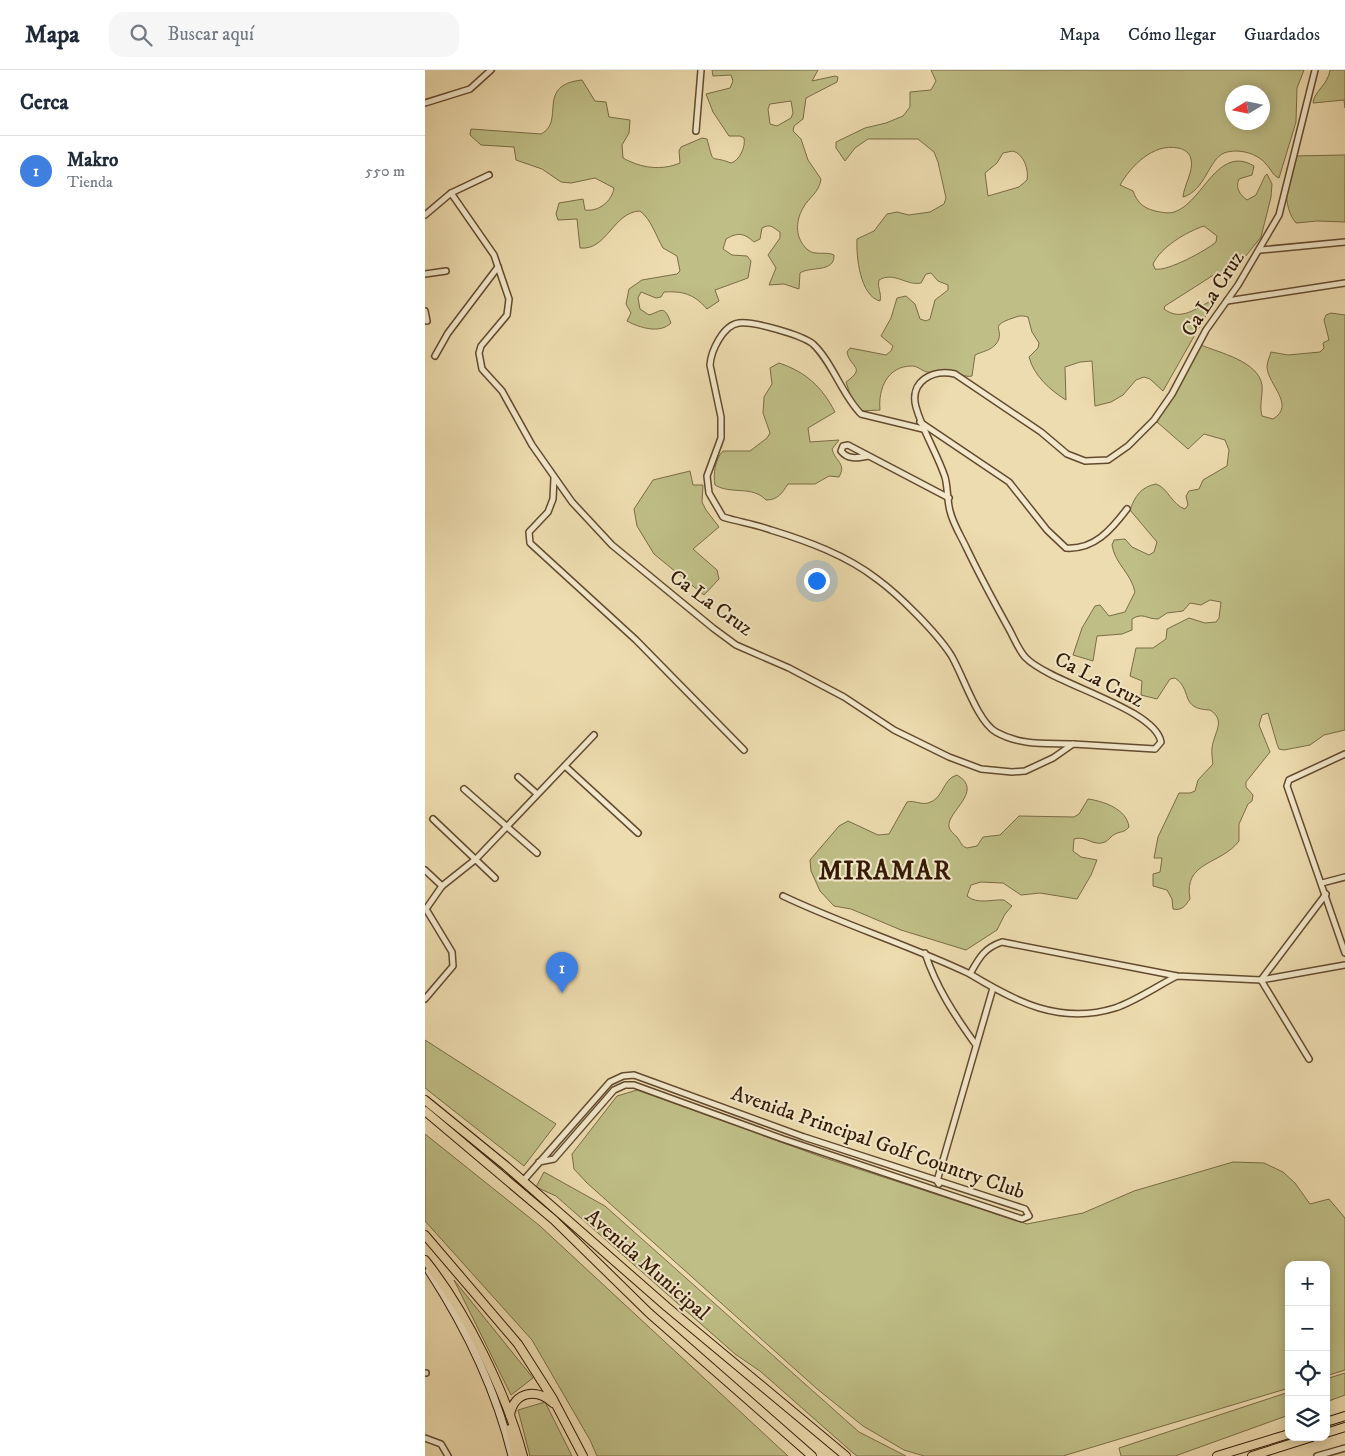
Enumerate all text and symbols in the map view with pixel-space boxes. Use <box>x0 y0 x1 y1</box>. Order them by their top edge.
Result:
search box <box>109 12 459 57</box>
text: Mapa <box>25 20 79 50</box>
icon: search <box>127 21 155 49</box>
text: Buscar aquí <box>167 23 254 46</box>
text: Mapa <box>1059 24 1100 46</box>
text: Cómo llegar <box>1128 24 1216 46</box>
text: Guardados <box>1244 24 1320 46</box>
north arrow <box>1225 85 1270 130</box>
text: Cerca <box>20 90 68 116</box>
text: Makro <box>67 149 118 172</box>
text: 1 <box>33 161 39 181</box>
text: 550 m <box>365 161 405 181</box>
text: Tienda <box>67 172 113 192</box>
street label: Ca La Cruz <box>1176 246 1250 342</box>
street label: Ca La Cruz <box>664 564 758 642</box>
your location <box>804 568 830 594</box>
street label: Ca La Cruz <box>1050 646 1148 714</box>
district label: MIRAMAR <box>819 855 951 888</box>
pin: 1 <box>546 952 578 993</box>
street label: Avenida Principal Golf Country Club <box>728 1080 1028 1206</box>
street label: Avenida Municipal <box>579 1204 715 1327</box>
map controls <box>1285 1261 1330 1441</box>
button: + <box>1285 1261 1330 1306</box>
button: − <box>1285 1306 1330 1351</box>
button: locate <box>1285 1351 1330 1396</box>
button: layers <box>1285 1396 1330 1441</box>

